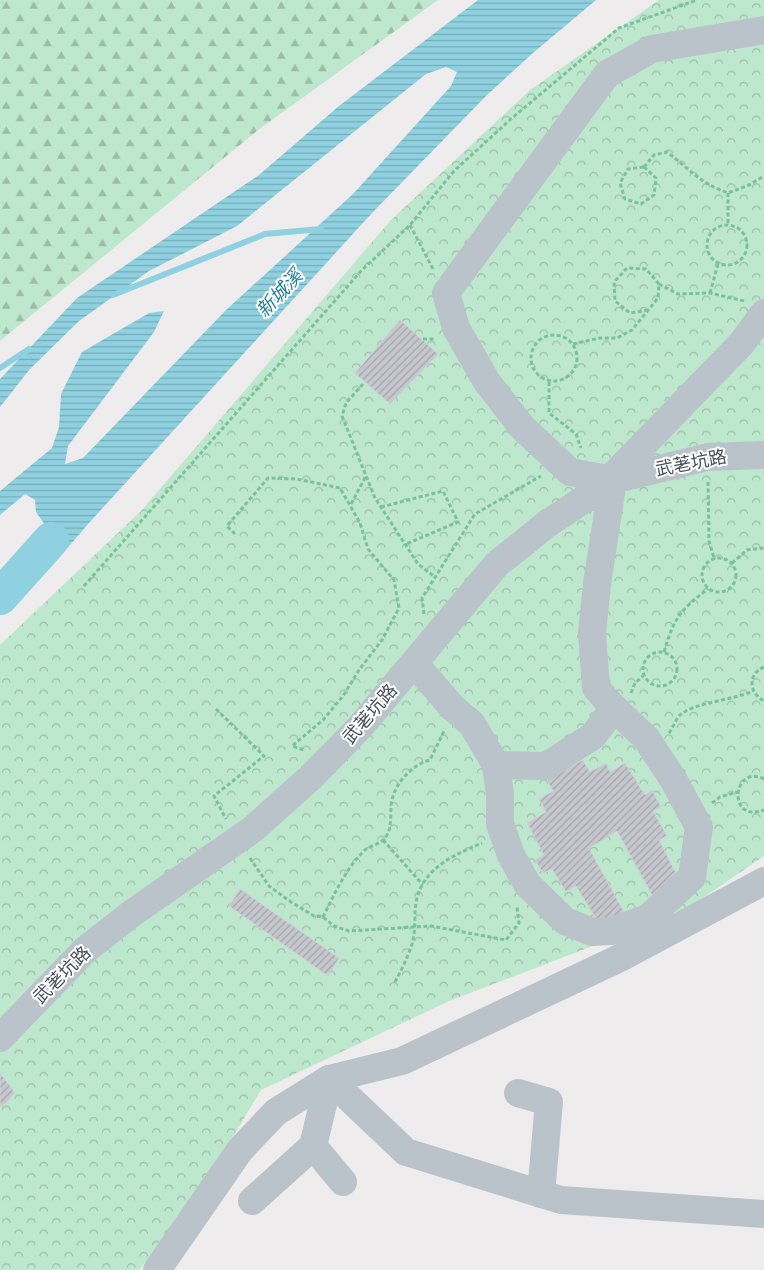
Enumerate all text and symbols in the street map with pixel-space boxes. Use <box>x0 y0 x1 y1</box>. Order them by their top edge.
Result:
water label: 新城溪 <box>251 262 310 323</box>
street label: 武荖坑路 <box>653 444 729 482</box>
street label: 武荖坑路 <box>337 679 403 749</box>
street label: 武荖坑路 <box>28 941 96 1009</box>

